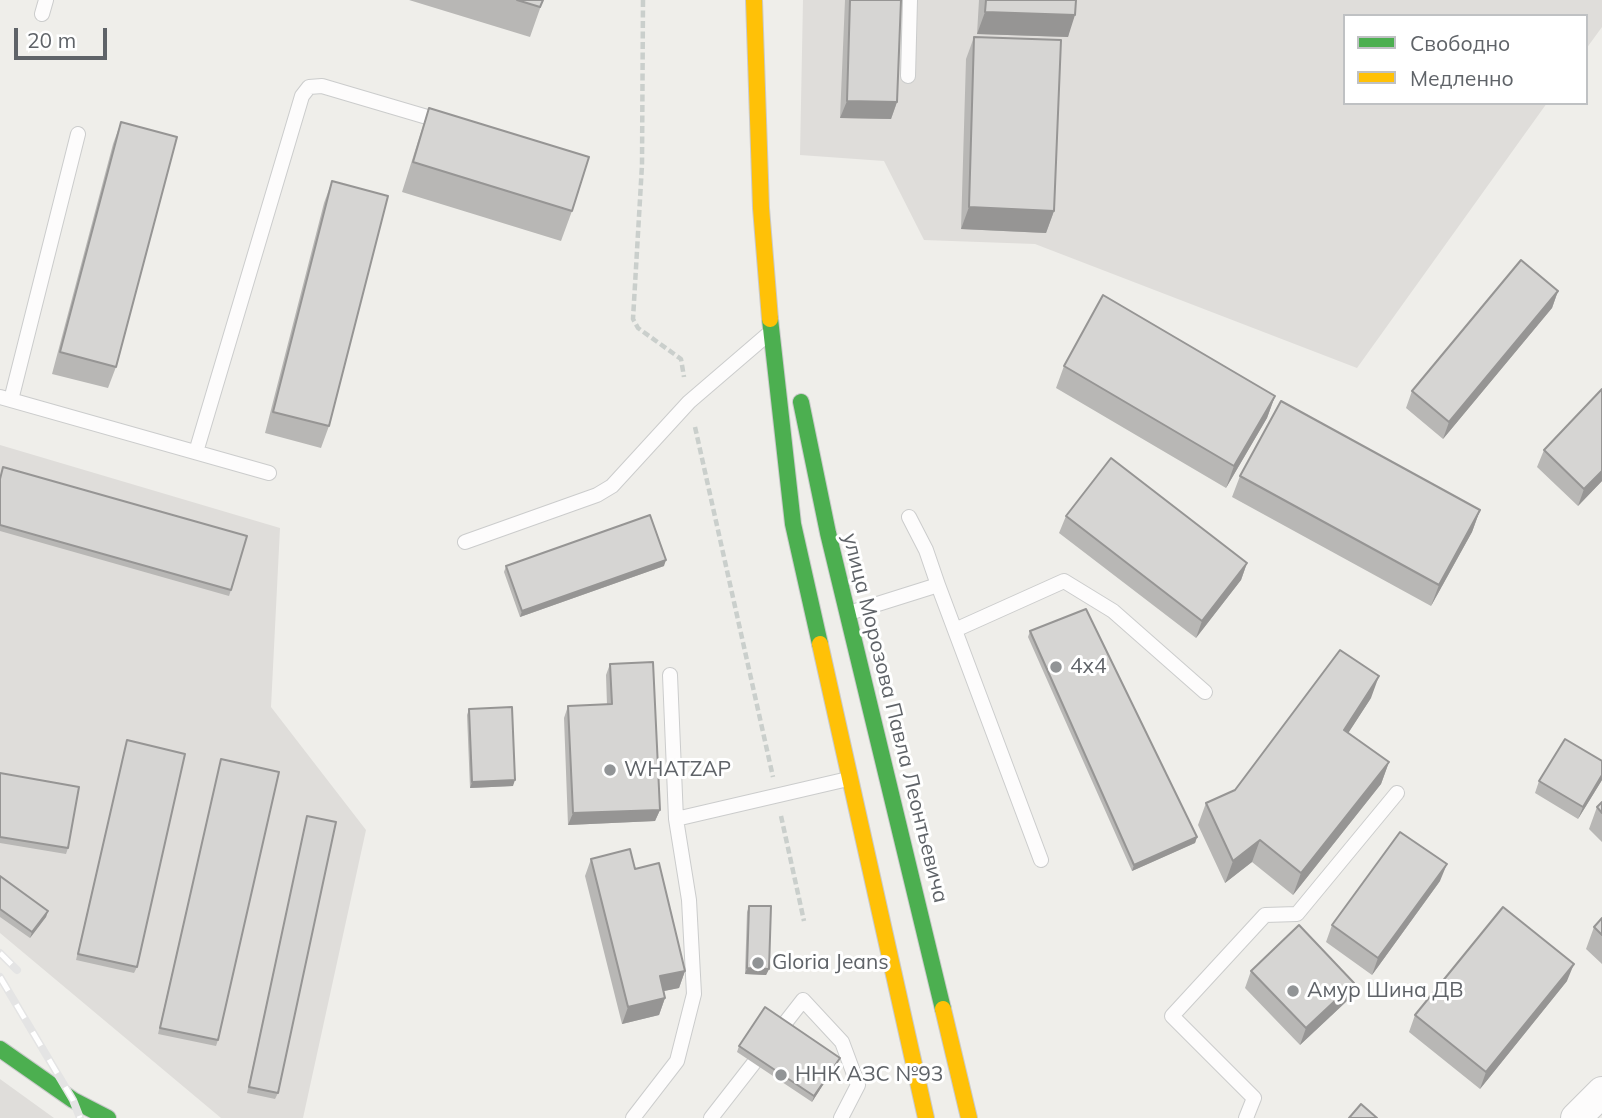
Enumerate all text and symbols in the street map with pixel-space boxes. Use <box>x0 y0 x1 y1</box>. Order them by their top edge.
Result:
scale bar <box>18 14 110 58</box>
legend <box>1343 14 1588 105</box>
text: 20 m <box>27 27 76 53</box>
text: Свободно <box>1410 30 1510 56</box>
text: Медленно <box>1410 65 1514 91</box>
street label: улица Морозова Павла Леонтьевича <box>837 531 953 905</box>
place label: 4х4 <box>1070 654 1107 680</box>
marker: 4х4 <box>1048 659 1064 675</box>
place label: WHATZAP <box>624 757 731 783</box>
marker: WHATZAP <box>602 762 618 778</box>
place label: Gloria Jeans <box>772 950 889 976</box>
marker: Gloria Jeans <box>750 955 766 971</box>
place label: Амур Шина ДВ <box>1307 978 1463 1004</box>
marker: Амур Шина ДВ <box>1285 983 1301 999</box>
place label: ННК АЗС №93 <box>795 1062 943 1088</box>
marker: ННК АЗС №93 <box>773 1067 789 1083</box>

